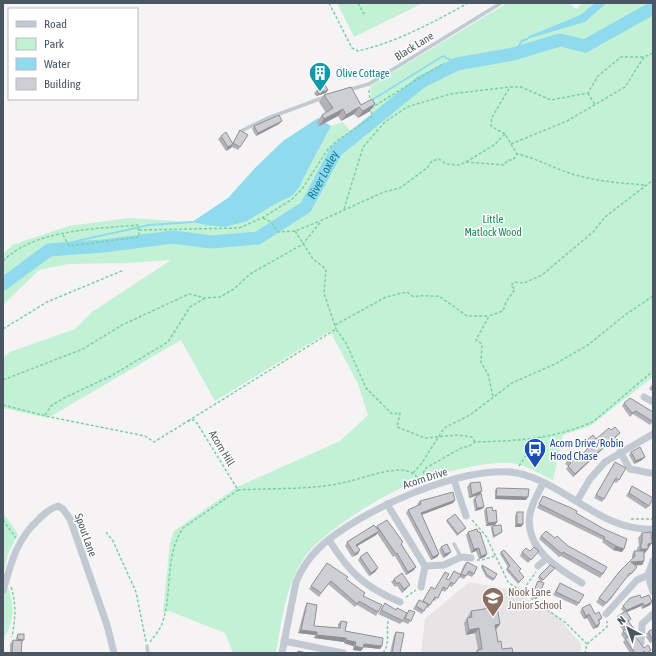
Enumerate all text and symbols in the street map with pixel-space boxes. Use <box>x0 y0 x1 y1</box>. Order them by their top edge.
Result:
legend <box>8 8 138 100</box>
text: Road <box>44 17 67 31</box>
street label: Black Lane <box>392 29 436 63</box>
text: Park <box>44 37 65 51</box>
text: Water <box>44 57 71 71</box>
building icon: Olive Cottage <box>307 60 333 93</box>
place label: Olive Cottage <box>336 67 390 79</box>
text: Building <box>44 77 82 91</box>
water label: River Loxley <box>305 148 342 201</box>
park label: Little Matlock Wood <box>464 213 522 238</box>
street label: Acorn Hill <box>207 428 237 468</box>
bus stop icon: Acorn Drive/Robin Hood Chase <box>522 436 548 469</box>
place label: Acorn Drive/Robin Hood Chase <box>550 437 624 462</box>
street label: Acorn Drive <box>401 465 449 491</box>
street label: Spout Lane <box>73 512 99 558</box>
school or university icon: Nook Lane Junior School <box>480 585 506 618</box>
place label: Nook Lane Junior School <box>508 586 562 611</box>
north arrow <box>608 608 648 648</box>
text: N <box>615 614 628 627</box>

